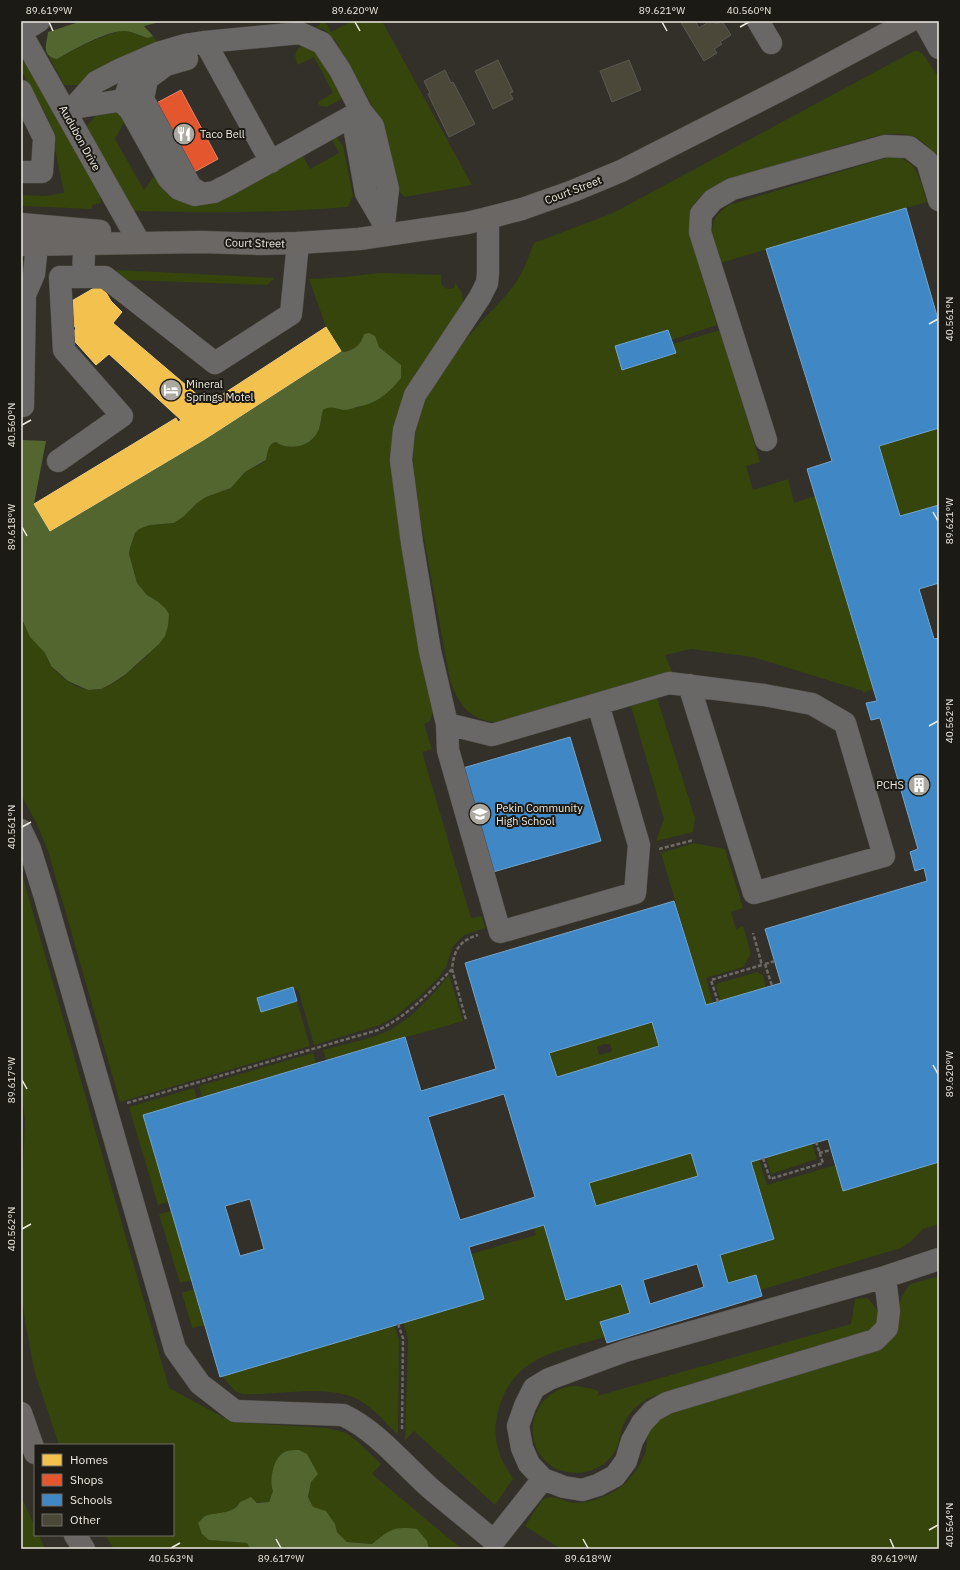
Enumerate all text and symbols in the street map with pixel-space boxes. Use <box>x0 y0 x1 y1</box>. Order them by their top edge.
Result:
text: 89.619°W <box>26 4 72 17</box>
text: 89.620°W <box>332 4 378 17</box>
text: 89.621°W <box>639 4 685 17</box>
text: 40.560°N <box>727 4 771 17</box>
street label: Audubon Drive <box>56 103 104 173</box>
restaurant icon: Taco Bell <box>171 121 197 147</box>
place label: Taco Bell <box>200 127 245 141</box>
street label: Court Street <box>543 173 604 207</box>
street label: Court Street <box>225 235 285 251</box>
text: 40.561°N <box>943 297 956 341</box>
hotel icon: Mineral Springs Motel <box>158 377 184 403</box>
place label: Mineral Springs Motel <box>186 377 254 404</box>
text: 40.560°N <box>5 403 18 447</box>
text: 89.621°W <box>943 498 956 544</box>
text: 89.618°W <box>5 504 18 550</box>
text: 40.562°N <box>943 699 956 743</box>
building icon: PCHS <box>906 772 932 798</box>
place label: PCHS <box>876 778 904 792</box>
school or university icon: Pekin Community High School <box>467 801 493 827</box>
place label: Pekin Community High School <box>496 801 583 828</box>
text: 40.561°N <box>5 805 18 849</box>
text: 89.620°W <box>943 1051 956 1097</box>
text: 89.617°W <box>5 1057 18 1103</box>
text: 40.562°N <box>5 1207 18 1251</box>
legend <box>34 1444 174 1536</box>
text: Homes <box>70 1452 108 1467</box>
text: Shops <box>70 1472 103 1487</box>
text: Schools <box>70 1492 113 1507</box>
text: 40.564°N <box>943 1503 956 1547</box>
text: Other <box>70 1512 101 1527</box>
text: 40.563°N <box>149 1552 193 1565</box>
text: 89.617°W <box>258 1552 304 1565</box>
text: 89.618°W <box>565 1552 611 1565</box>
text: 89.619°W <box>871 1552 917 1565</box>

